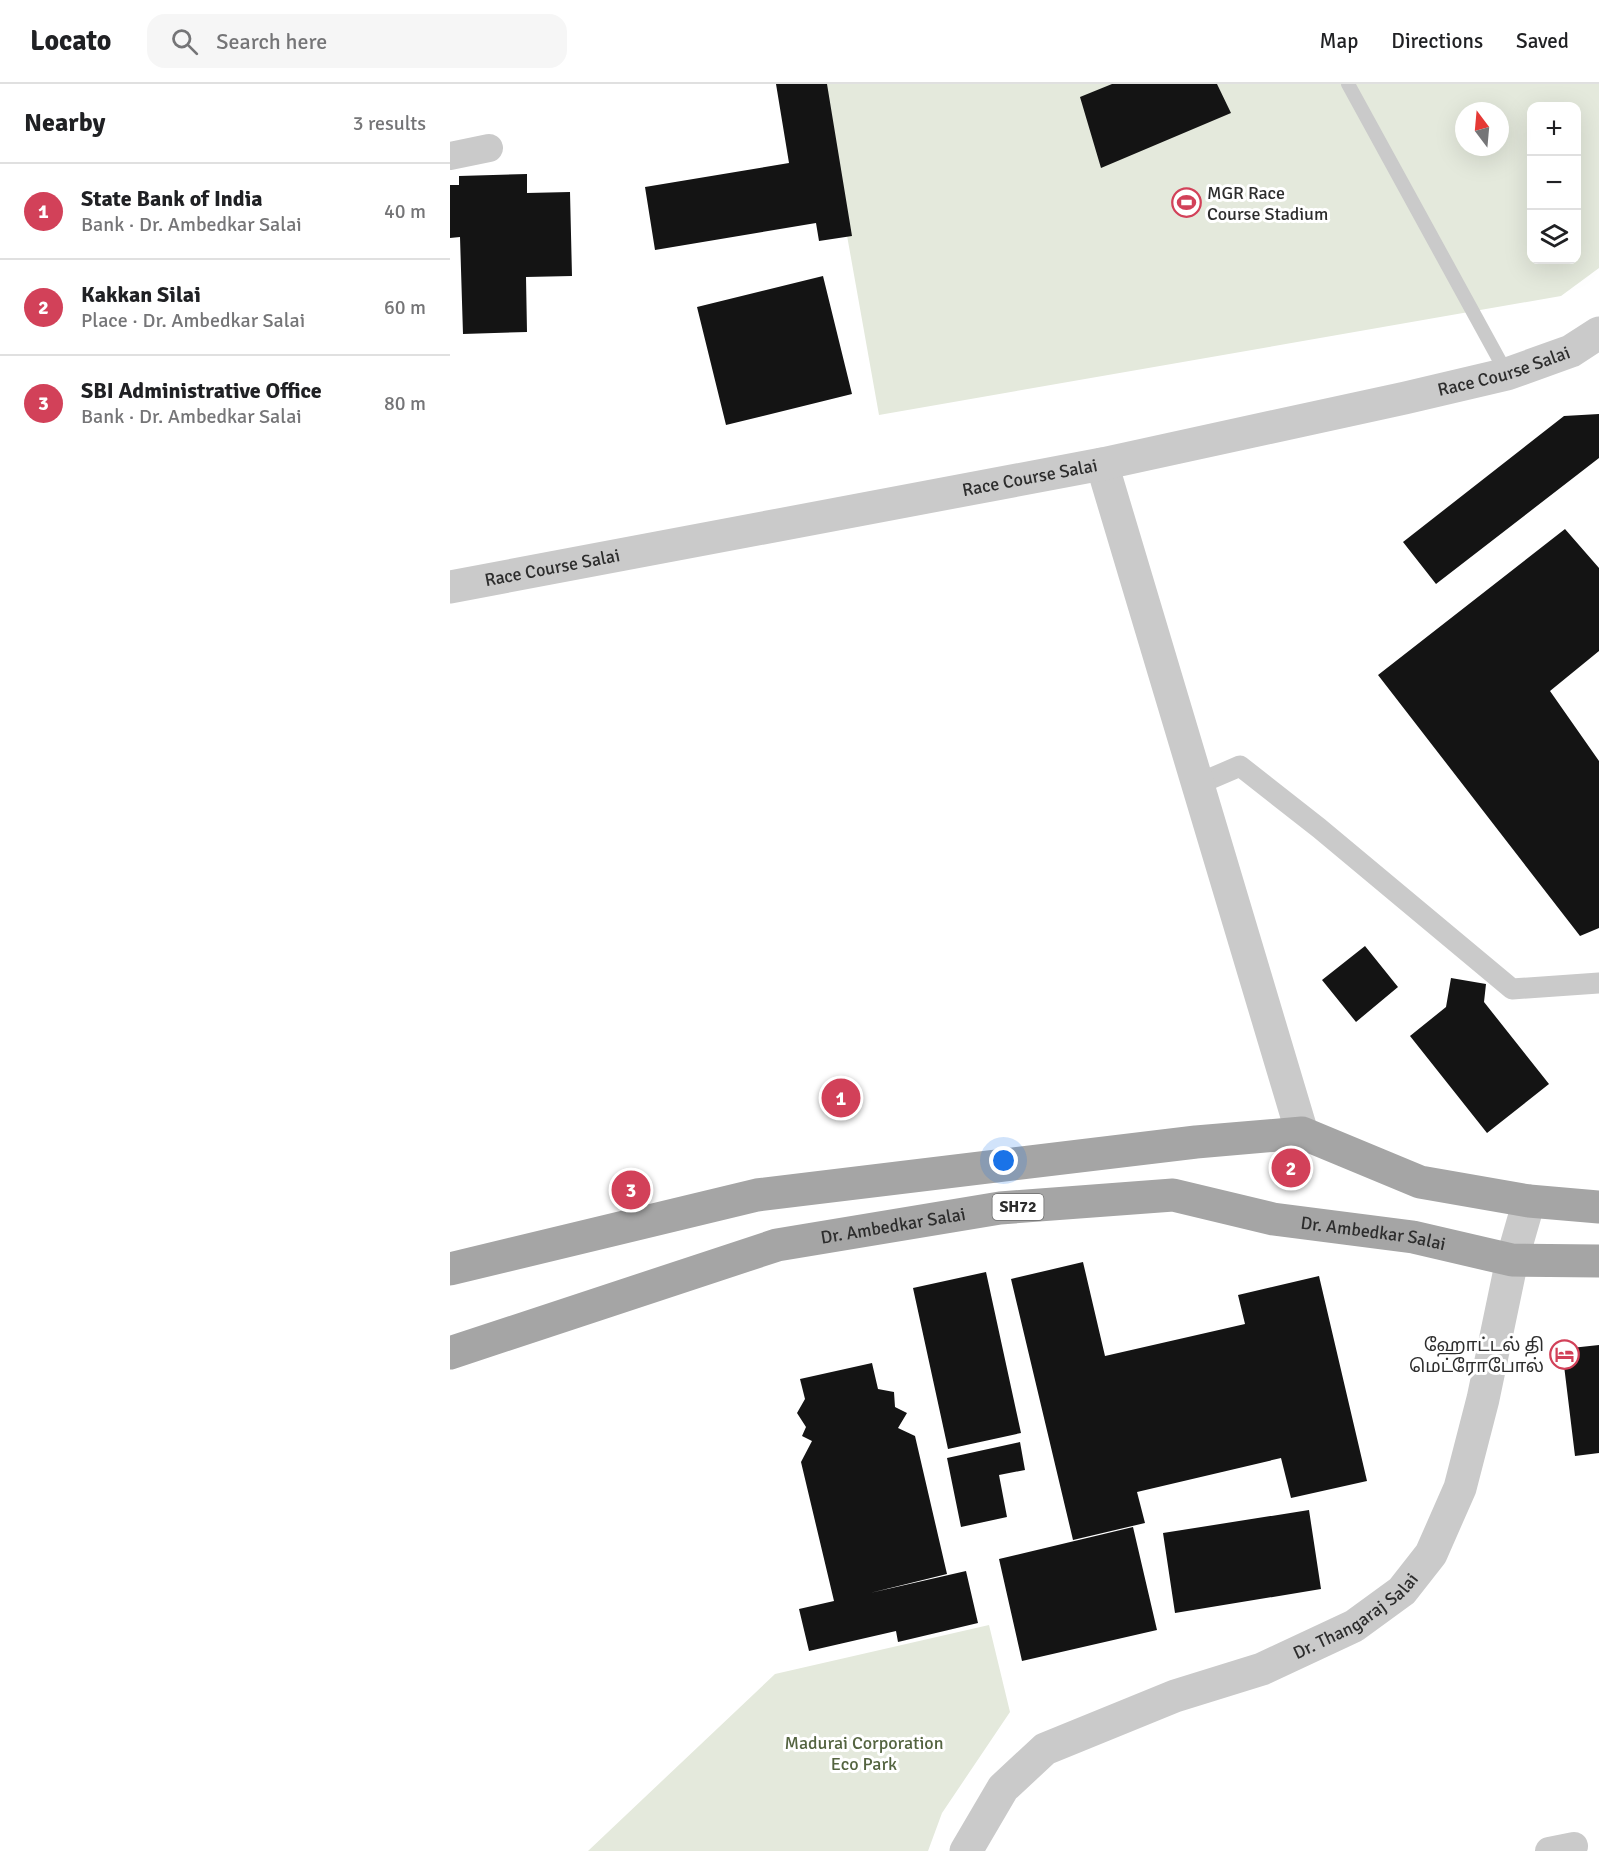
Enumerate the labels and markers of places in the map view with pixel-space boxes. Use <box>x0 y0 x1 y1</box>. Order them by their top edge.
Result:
place label: MGR Race Course Stadium <box>1207 182 1328 225</box>
sports icon: MGR Race Course Stadium <box>1170 187 1202 219</box>
pin: 1 <box>822 1076 860 1120</box>
pin: 2 <box>1272 1146 1310 1190</box>
pin: 3 <box>612 1168 651 1212</box>
place label: ஹோட்டல் தி மெட்ரோபோல் <box>1409 1334 1544 1377</box>
hotel icon: ஹோட்டல் தி மெட்ரோபோல் <box>1549 1339 1581 1371</box>

